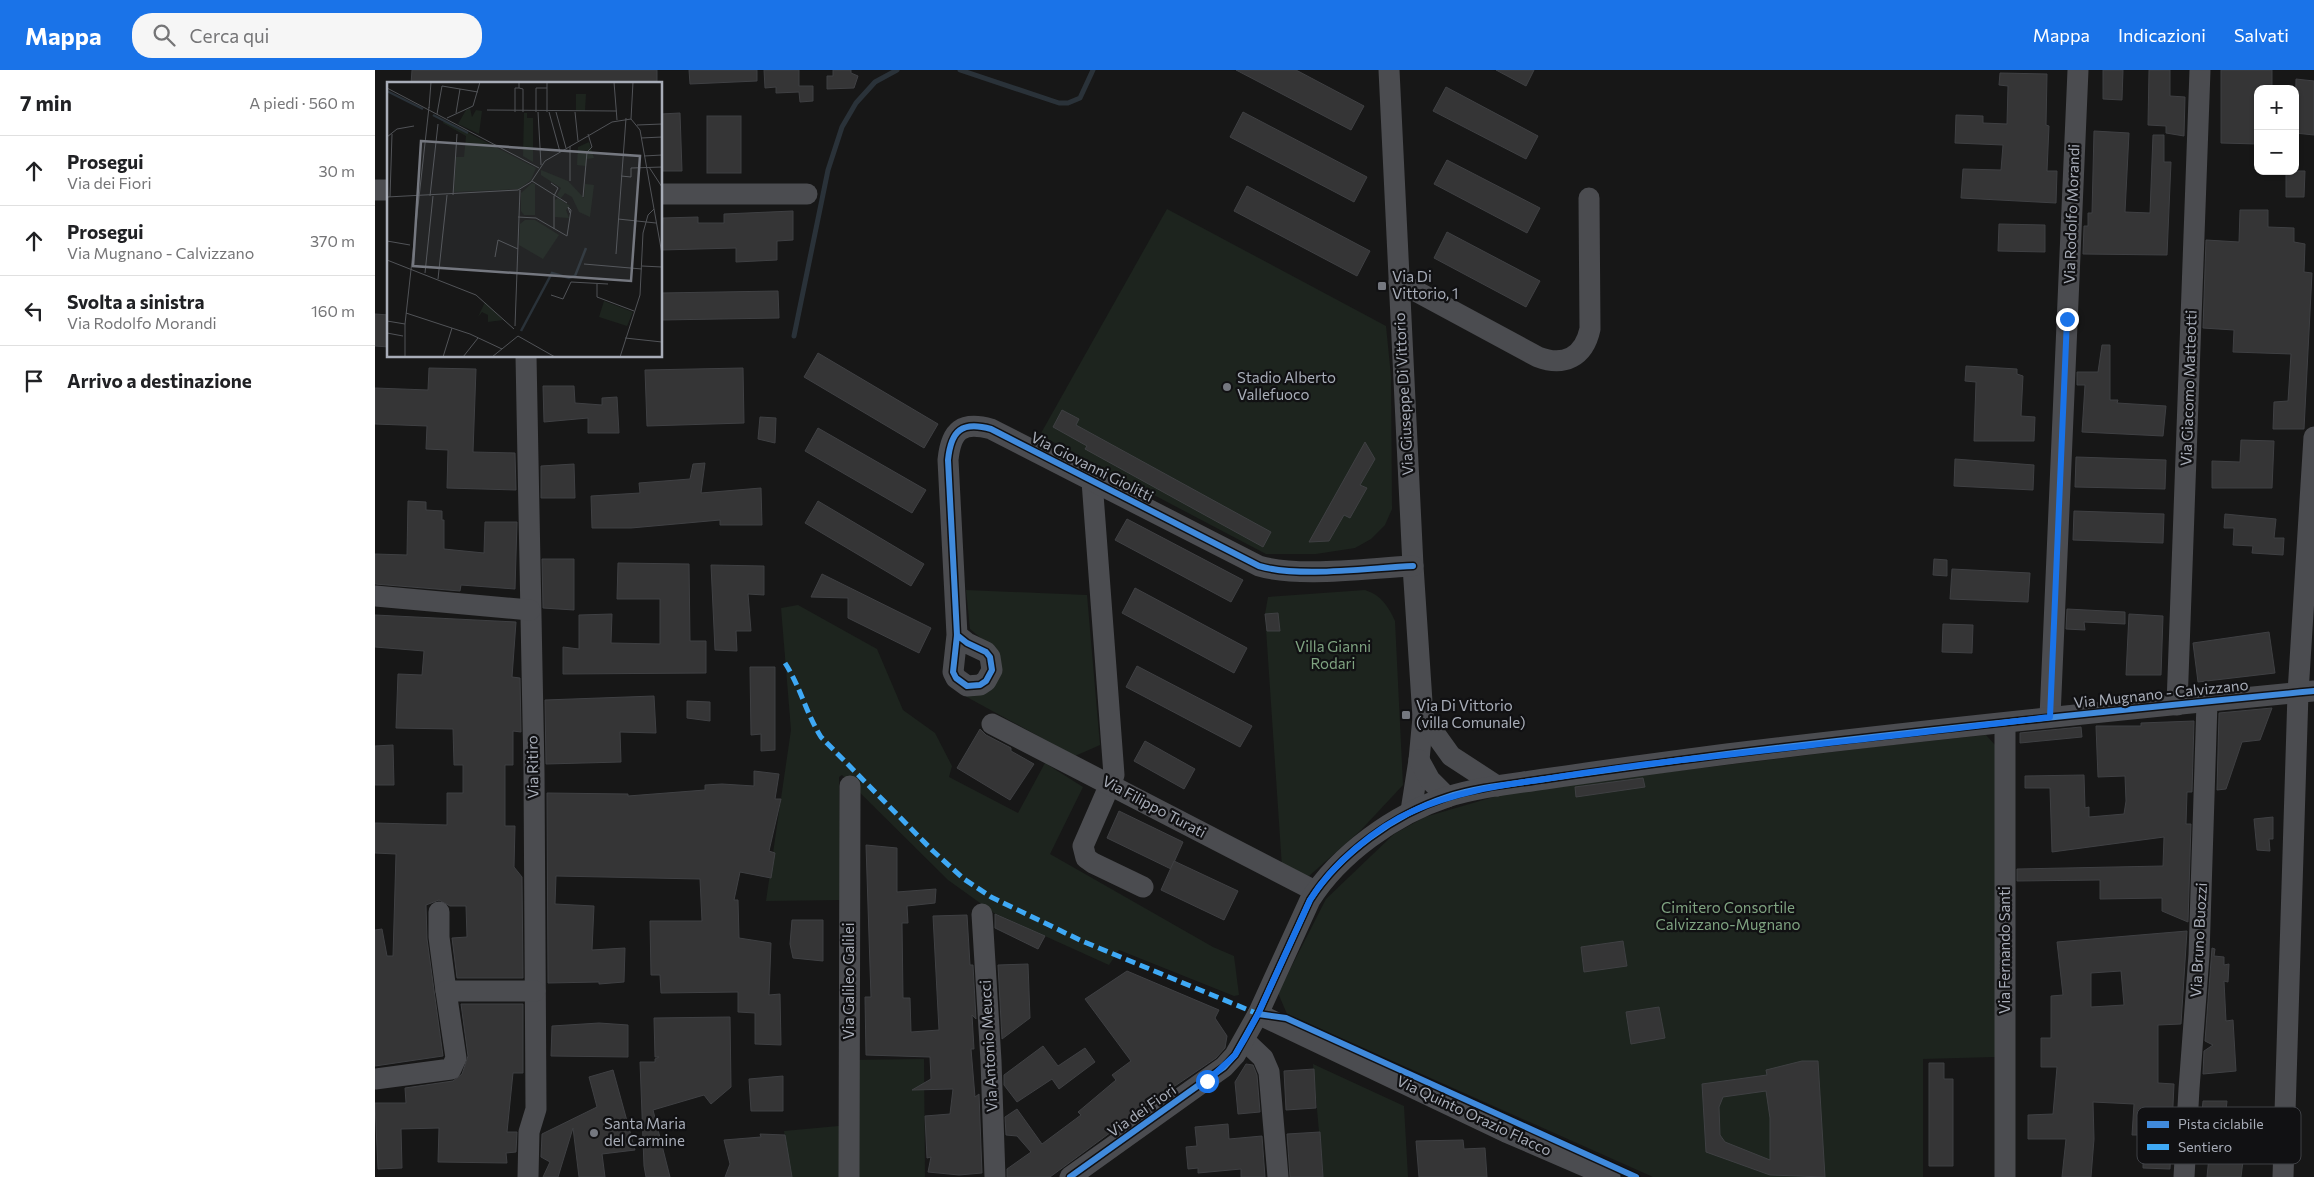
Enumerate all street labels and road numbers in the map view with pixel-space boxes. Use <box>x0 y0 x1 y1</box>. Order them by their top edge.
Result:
street label: Via Rodolfo Morandi <box>2060 144 2082 284</box>
street label: Via Giacomo Matteotti <box>2176 310 2200 466</box>
street label: Via Giuseppe Di Vittorio <box>1390 312 1416 476</box>
street label: Via Giovanni Giolitti <box>1028 427 1157 505</box>
street label: Via Mugnano - Calvizzano <box>2073 675 2249 711</box>
street label: Via Ritiro <box>522 735 542 799</box>
street label: Via Filippo Turati <box>1099 771 1209 841</box>
street label: Via Bruno Buozzi <box>2186 882 2210 998</box>
street label: Via Fernando Santi <box>1995 886 2013 1014</box>
street label: Via Galileo Galilei <box>839 922 857 1040</box>
street label: Via Antonio Meucci <box>976 979 1000 1113</box>
street label: Via Quinto Orazio Flacco <box>1394 1071 1555 1159</box>
street label: Via dei Fiori <box>1104 1080 1179 1140</box>

